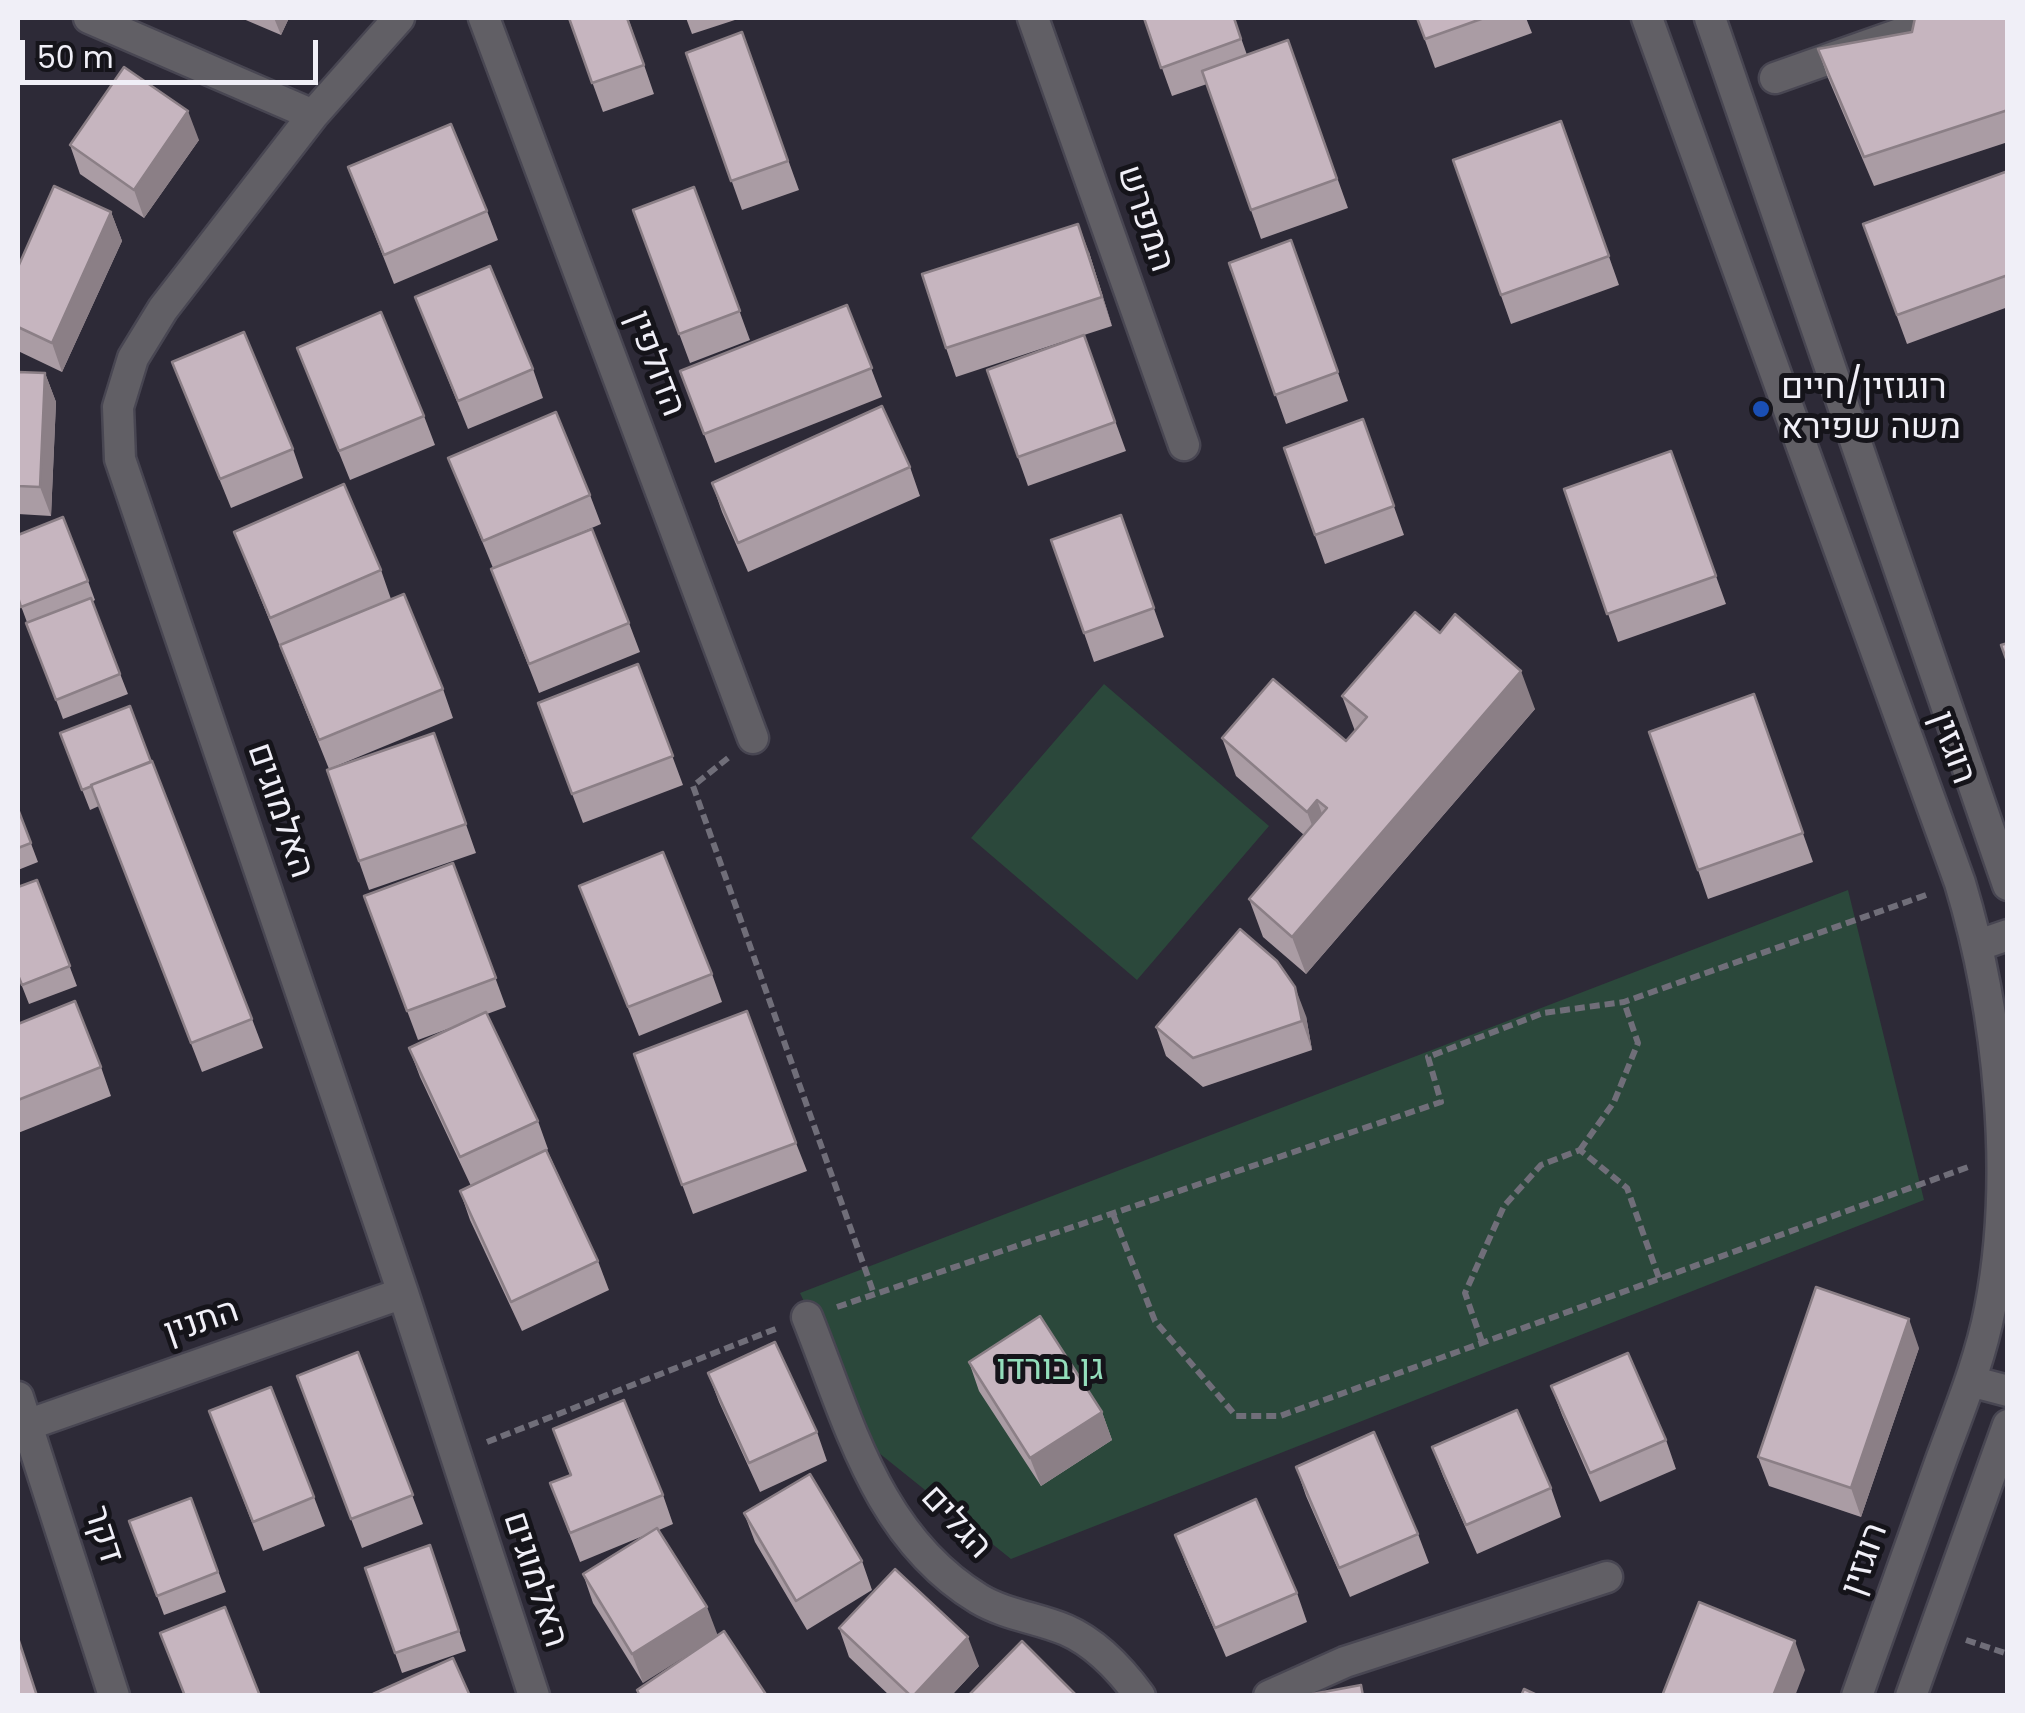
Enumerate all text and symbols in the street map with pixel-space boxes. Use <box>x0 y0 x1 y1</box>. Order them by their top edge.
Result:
scale bar <box>25 20 322 82</box>
text: 50 m <box>37 36 114 79</box>
street label: המפרש <box>1106 160 1182 278</box>
street label: הדולפין <box>615 305 693 423</box>
place label: רוגוזין/חיים משה שפירא <box>1781 368 1961 450</box>
marker: רוגוזין/חיים משה שפירא <box>1750 398 1772 420</box>
street label: רוגזין <box>1919 706 1983 790</box>
street label: האלמוגים <box>236 738 322 884</box>
street label: התנין <box>159 1291 245 1355</box>
park label: גן בורדו <box>996 1349 1104 1391</box>
street label: הגלים <box>911 1478 999 1568</box>
street label: דקר <box>73 1501 131 1569</box>
street label: האלמוגים <box>492 1507 576 1653</box>
street label: רוגזין <box>1834 1518 1898 1602</box>

